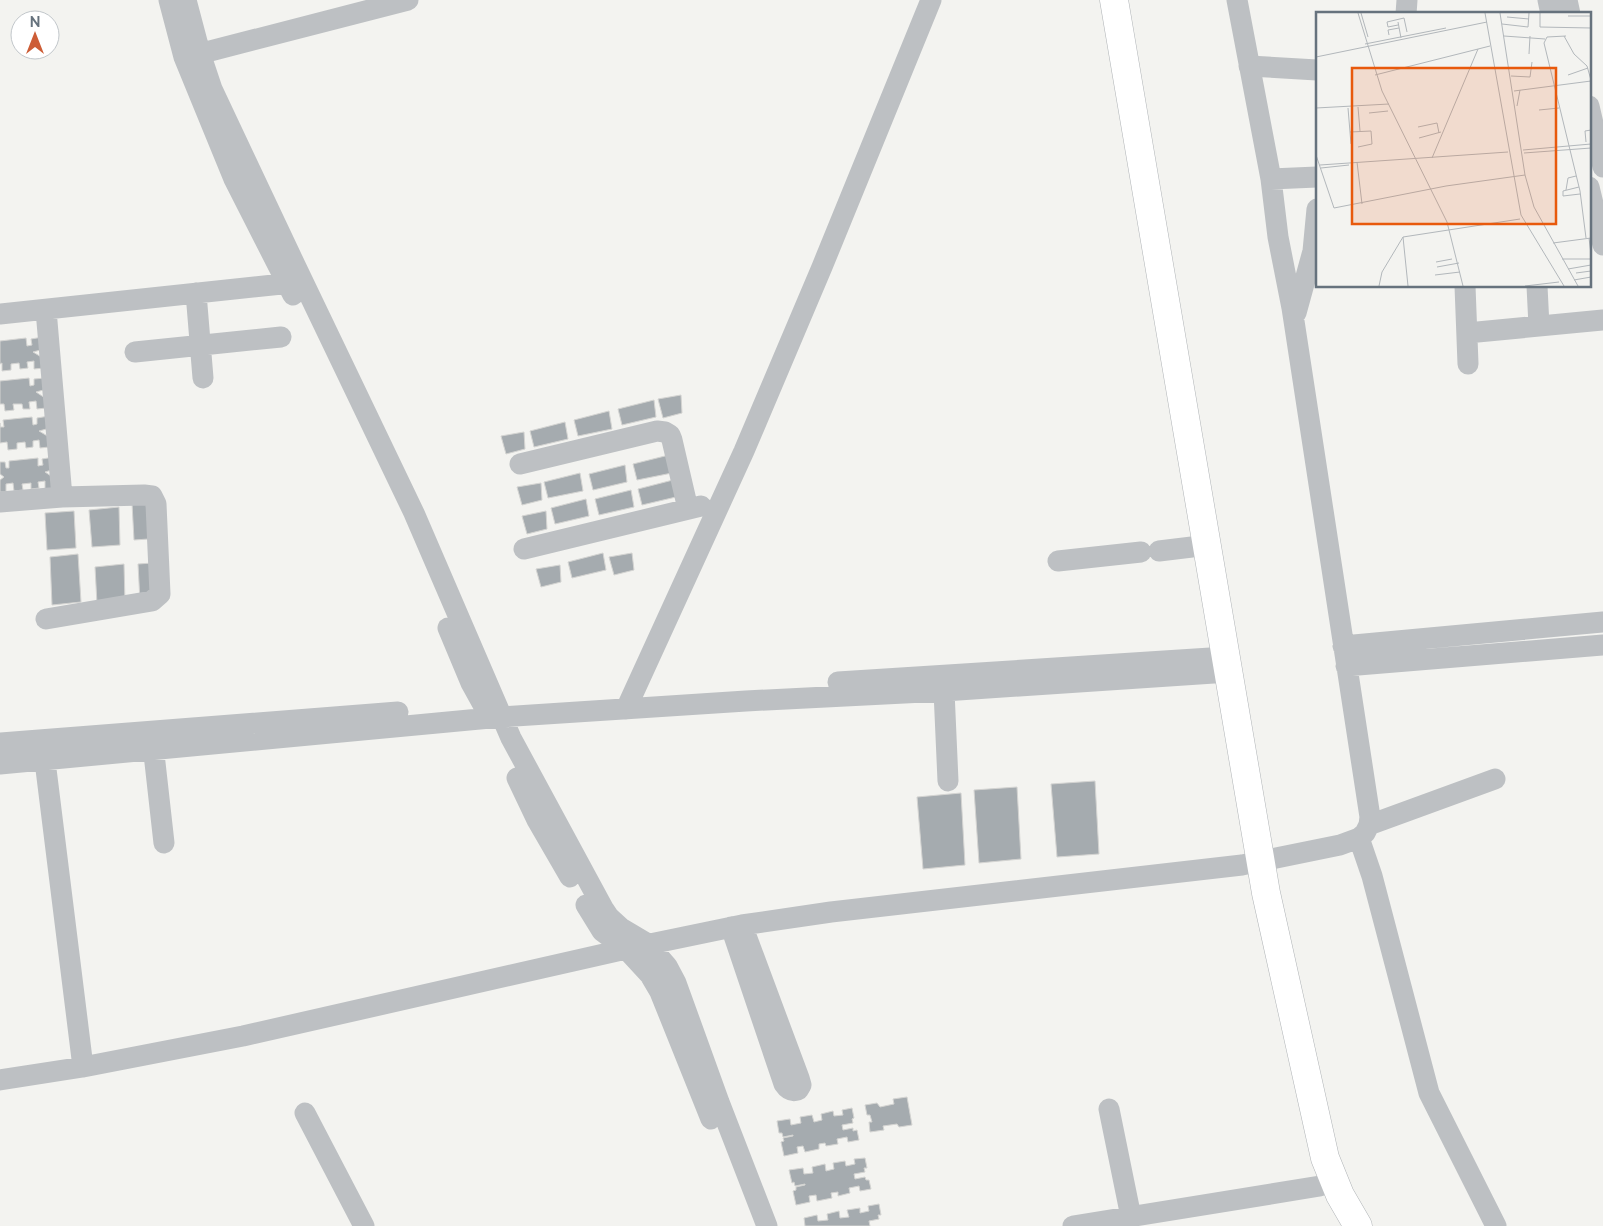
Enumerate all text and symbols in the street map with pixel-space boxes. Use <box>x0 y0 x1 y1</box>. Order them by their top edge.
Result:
north arrow <box>10 10 60 60</box>
inset map <box>1316 12 1590 288</box>
text: N <box>30 14 40 30</box>

